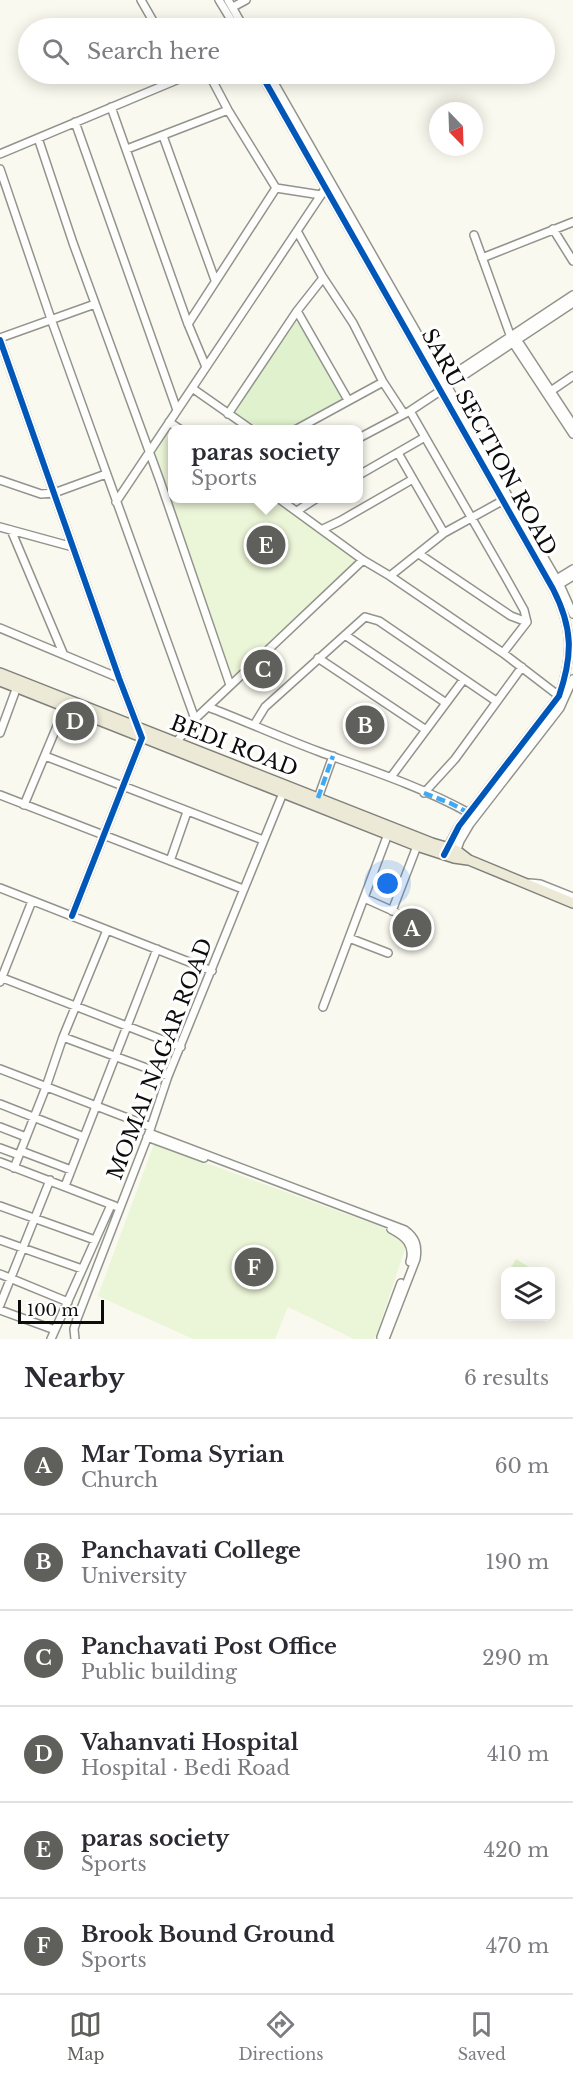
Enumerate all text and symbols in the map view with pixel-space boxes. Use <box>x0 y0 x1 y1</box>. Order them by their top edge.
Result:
search box <box>18 18 555 84</box>
icon: search <box>39 35 72 68</box>
text: Search here <box>87 38 220 65</box>
north arrow <box>429 102 483 156</box>
street label: SARU SECTION ROAD <box>416 324 562 560</box>
popup <box>168 425 363 503</box>
text: paras society <box>191 439 340 466</box>
text: Sports <box>191 466 257 490</box>
pin: E <box>246 522 286 568</box>
pin: C <box>244 646 282 692</box>
pin: D <box>56 698 94 744</box>
pin: B <box>346 702 385 748</box>
street label: BEDI ROAD <box>167 710 301 782</box>
your location <box>373 869 402 898</box>
pin: A <box>392 906 432 950</box>
street label: MOMAI NAGAR ROAD <box>102 934 218 1184</box>
pin: F <box>234 1244 274 1290</box>
map controls <box>501 1267 555 1321</box>
button: layers <box>501 1267 555 1321</box>
scale bar <box>18 1297 104 1324</box>
text: 100 m <box>27 1300 79 1320</box>
text: Nearby <box>24 1362 125 1394</box>
text: 6 results <box>464 1366 549 1390</box>
text: Mar Toma Syrian <box>81 1441 284 1468</box>
text: A <box>35 1454 52 1478</box>
text: 60 m <box>495 1454 549 1478</box>
text: Church <box>81 1468 158 1492</box>
text: Panchavati College <box>81 1537 301 1564</box>
text: B <box>36 1550 51 1574</box>
text: 190 m <box>486 1550 549 1574</box>
text: University <box>81 1564 187 1588</box>
text: Panchavati Post Office <box>81 1633 337 1660</box>
text: C <box>35 1646 52 1670</box>
text: 290 m <box>482 1646 549 1670</box>
text: Public building <box>81 1660 237 1684</box>
text: Vahanvati Hospital <box>81 1729 298 1756</box>
text: D <box>34 1742 53 1766</box>
text: 410 m <box>487 1742 549 1766</box>
text: Hospital · Bedi Road <box>81 1756 290 1780</box>
text: paras society <box>81 1825 229 1852</box>
text: E <box>36 1838 51 1862</box>
text: 420 m <box>484 1838 549 1862</box>
text: Sports <box>81 1852 147 1876</box>
text: Brook Bound Ground <box>81 1921 335 1948</box>
text: F <box>37 1934 50 1958</box>
text: 470 m <box>486 1934 549 1958</box>
text: Sports <box>81 1948 147 1972</box>
tab: Map <box>67 2008 104 2064</box>
tab: Directions <box>238 2008 323 2064</box>
tab: Saved <box>458 2008 506 2064</box>

